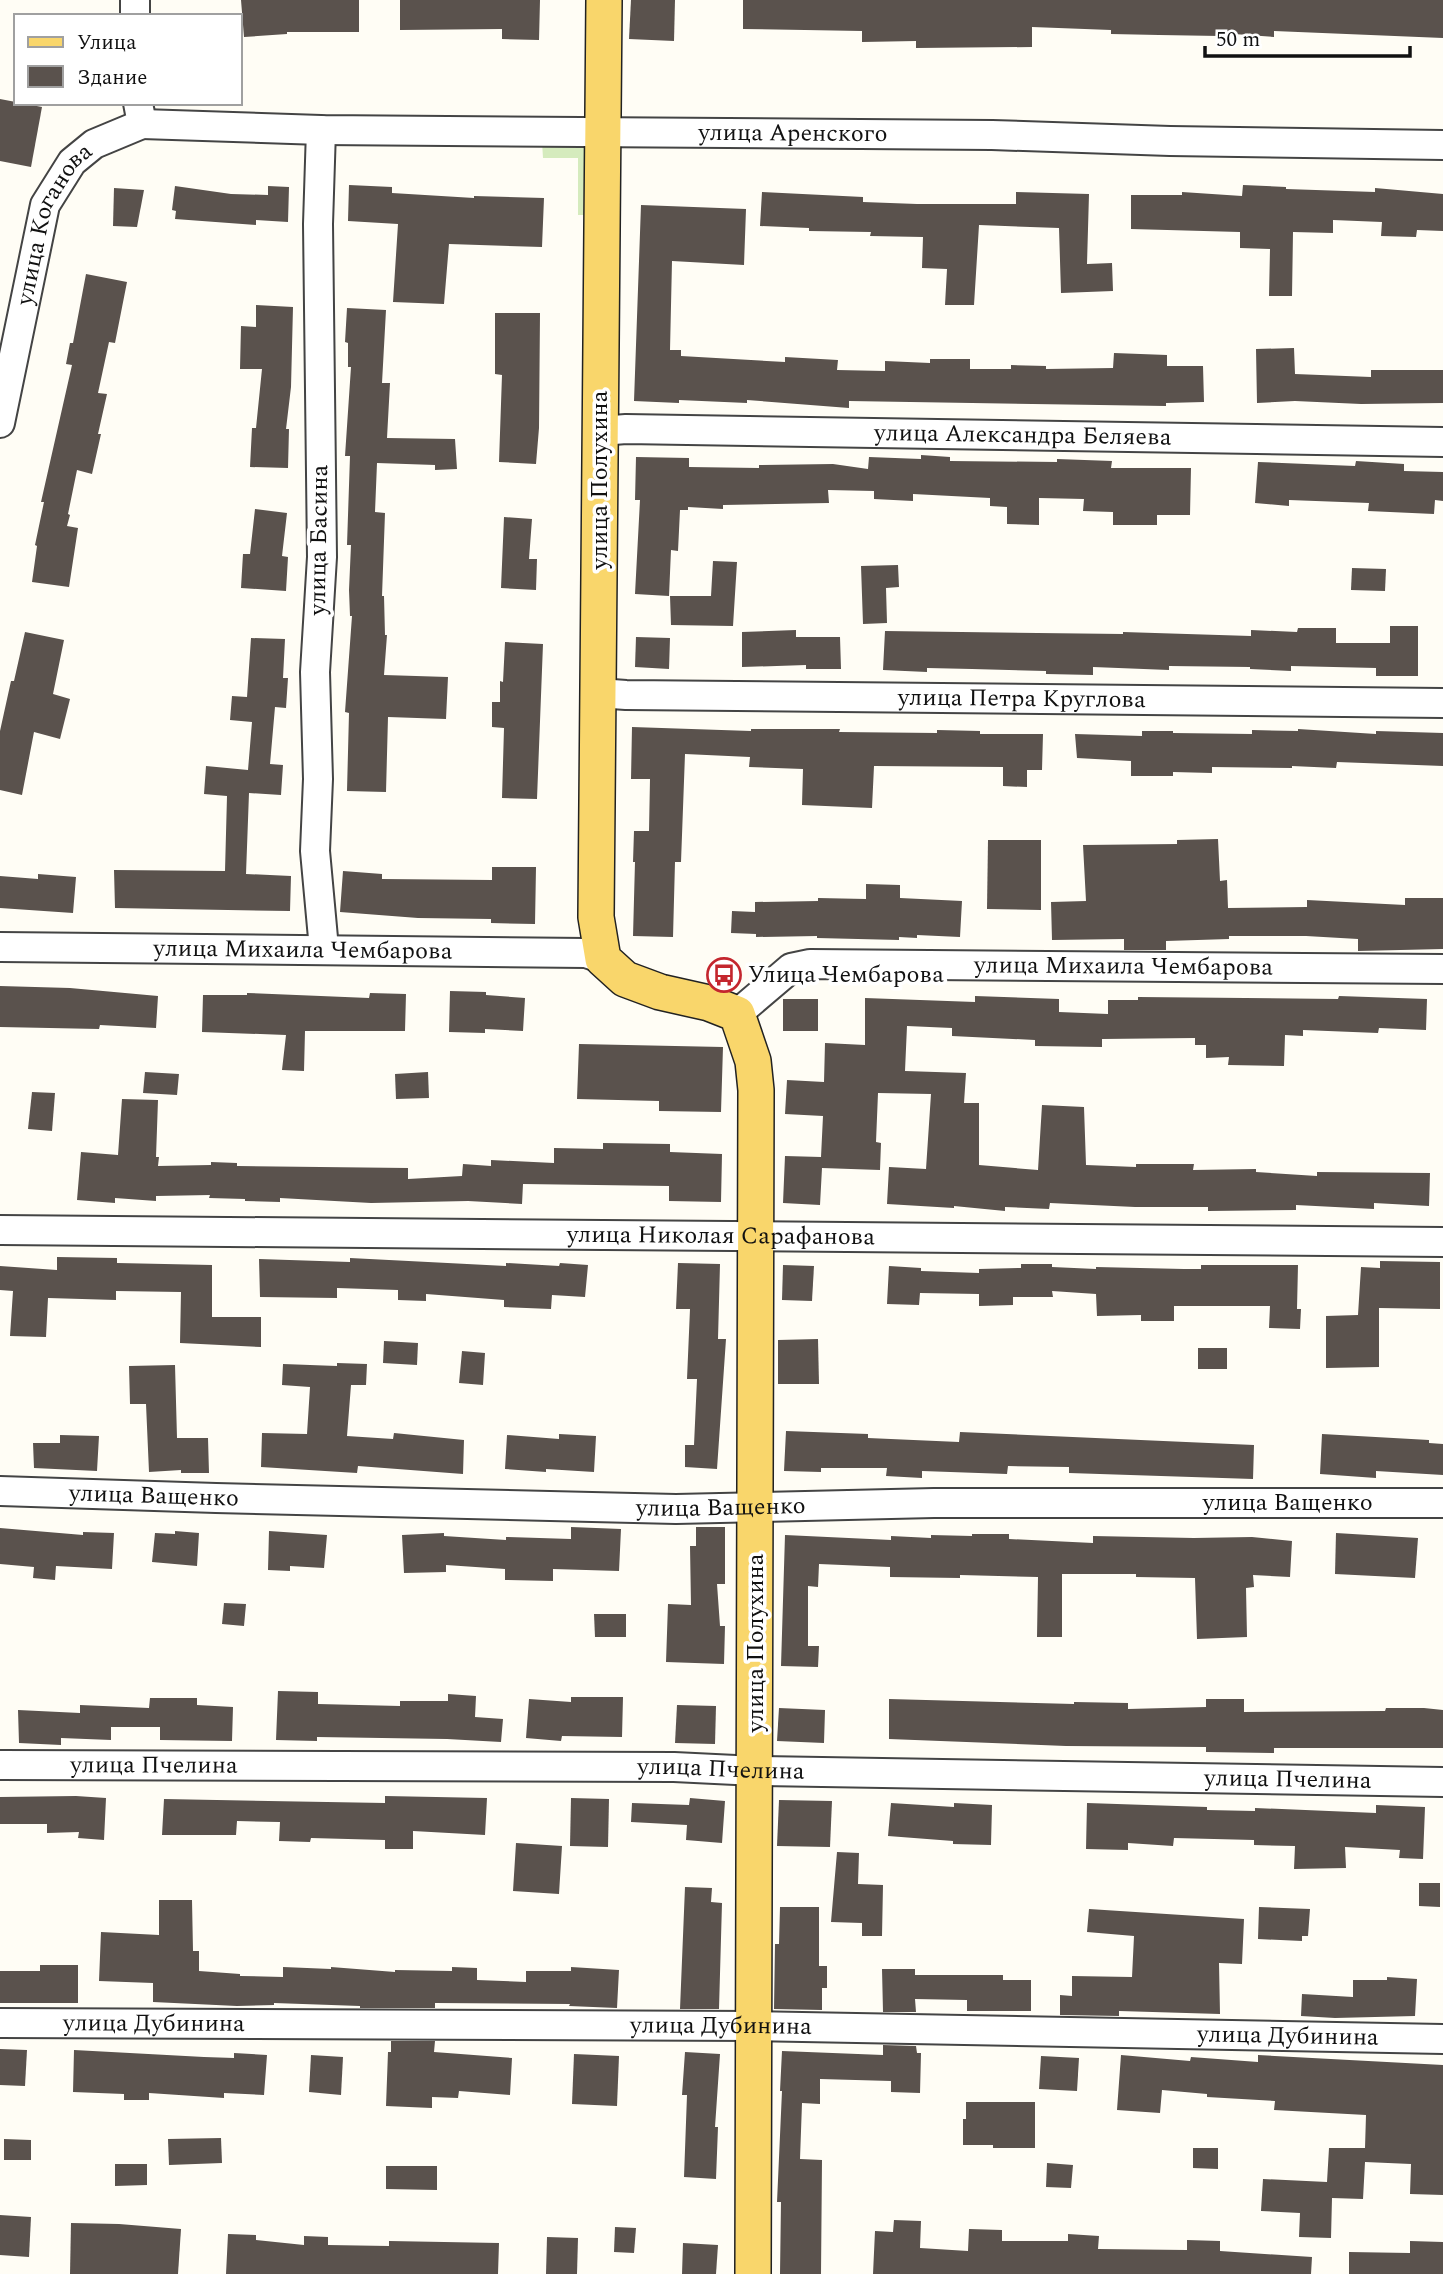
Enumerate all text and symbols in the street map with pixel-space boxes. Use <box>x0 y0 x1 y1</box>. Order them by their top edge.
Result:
legend <box>14 14 242 105</box>
scale bar <box>1205 14 1410 58</box>
text: 50 m <box>1216 24 1260 56</box>
text: Улица <box>77 27 137 59</box>
text: Здание <box>77 62 147 94</box>
street label: улица Аренского <box>697 115 888 152</box>
street label: улица Коганова <box>7 134 101 310</box>
street label: улица Полухина <box>582 390 618 571</box>
street label: улица Александра Беляева <box>873 415 1172 456</box>
street label: улица Басина <box>300 464 338 617</box>
street label: улица Петра Круглова <box>897 680 1146 718</box>
street label: улица Михаила Чембарова <box>152 931 453 970</box>
street label: улица Михаила Чембарова <box>973 947 1274 986</box>
bus stop icon: Улица Чембарова <box>705 956 743 994</box>
place label: Улица Чембарова <box>748 957 944 993</box>
street label: улица Николая Сарафанова <box>566 1217 876 1255</box>
street label: улица Ващенко <box>67 1475 239 1517</box>
street label: улица Ващенко <box>1202 1485 1373 1521</box>
street label: улица Ващенко <box>634 1488 806 1527</box>
street label: улица Полухина <box>738 1553 774 1734</box>
street label: улица Пчелина <box>69 1747 238 1784</box>
street label: улица Пчелина <box>636 1749 805 1790</box>
street label: улица Пчелина <box>1203 1760 1372 1799</box>
street label: улица Дубинина <box>62 2005 245 2042</box>
street label: улица Дубинина <box>629 2008 812 2045</box>
street label: улица Дубинина <box>1196 2016 1379 2056</box>

